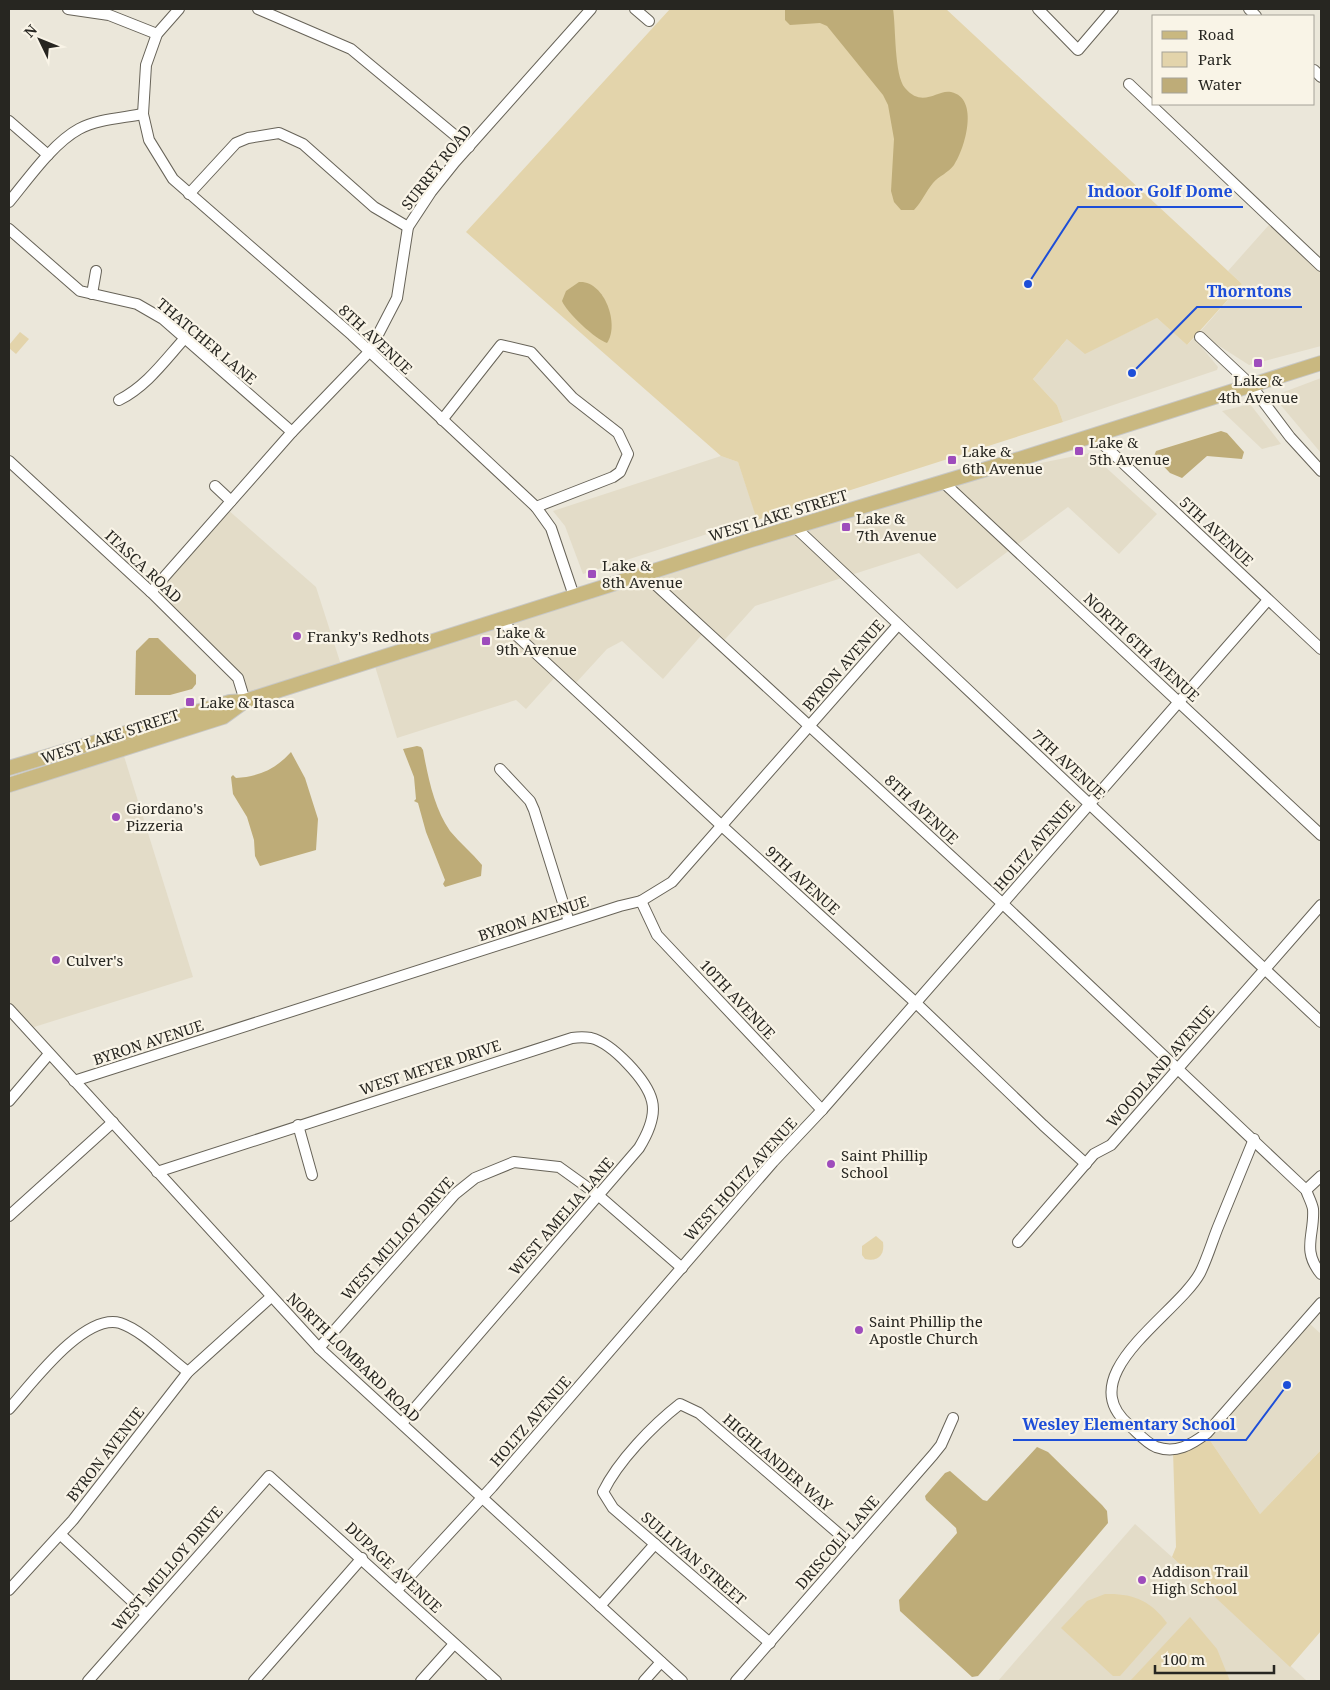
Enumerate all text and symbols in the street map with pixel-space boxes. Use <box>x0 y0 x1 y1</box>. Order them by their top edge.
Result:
north arrow <box>15 15 65 65</box>
legend <box>1152 15 1315 105</box>
text: N <box>19 20 41 41</box>
text: Road <box>1198 24 1234 44</box>
text: Park <box>1198 49 1232 69</box>
text: Water <box>1198 74 1241 94</box>
street label: SURREY ROAD <box>396 120 476 214</box>
callout: Indoor Golf Dome <box>1078 176 1243 207</box>
text: Indoor Golf Dome <box>1087 180 1233 202</box>
callout: Thorntons <box>1197 276 1302 307</box>
text: Thorntons <box>1207 280 1292 302</box>
street label: THATCHER LANE <box>153 293 261 389</box>
street label: 8TH AVENUE <box>335 300 417 378</box>
marker: Lake & 4th Avenue <box>1252 357 1264 369</box>
place label: Lake & 4th Avenue <box>1218 370 1298 407</box>
place label: Lake & 5th Avenue <box>1089 432 1170 469</box>
place label: Lake & 6th Avenue <box>962 441 1043 478</box>
marker: Lake & 5th Avenue <box>1073 445 1085 457</box>
marker: Lake & 6th Avenue <box>946 454 958 466</box>
street label: WEST LAKE STREET <box>706 484 850 546</box>
street label: 5TH AVENUE <box>1176 492 1258 570</box>
place label: Lake & 7th Avenue <box>856 508 937 545</box>
marker: Lake & 7th Avenue <box>840 521 852 533</box>
street label: ITASCA ROAD <box>101 525 187 607</box>
place label: Lake & 8th Avenue <box>602 555 683 592</box>
marker: Lake & 8th Avenue <box>586 568 598 580</box>
street label: NORTH 6TH AVENUE <box>1080 588 1204 706</box>
street label: BYRON AVENUE <box>798 615 888 715</box>
place label: Lake & 9th Avenue <box>496 622 577 659</box>
place label: Franky's Redhots <box>307 626 429 646</box>
marker: Franky's Redhots <box>291 630 303 642</box>
marker: Lake & 9th Avenue <box>480 635 492 647</box>
place label: Lake & Itasca <box>200 692 295 712</box>
marker: Lake & Itasca <box>184 696 196 708</box>
street label: WEST LAKE STREET <box>38 704 182 768</box>
street label: 7TH AVENUE <box>1028 725 1110 803</box>
street label: 8TH AVENUE <box>881 770 963 848</box>
street label: HOLTZ AVENUE <box>989 796 1079 894</box>
place label: Giordano's Pizzeria <box>126 798 204 835</box>
marker: Giordano's Pizzeria <box>110 811 122 823</box>
street label: 9TH AVENUE <box>761 841 845 919</box>
street label: BYRON AVENUE <box>475 891 591 945</box>
place label: Culver's <box>66 950 123 970</box>
marker: Culver's <box>50 954 62 966</box>
street label: 10TH AVENUE <box>696 955 780 1043</box>
street label: WOODLAND AVENUE <box>1102 1001 1218 1131</box>
street label: BYRON AVENUE <box>90 1015 206 1069</box>
street label: WEST MEYER DRIVE <box>357 1035 503 1099</box>
street label: WEST HOLTZ AVENUE <box>679 1113 801 1245</box>
place label: Saint Phillip School <box>841 1145 928 1182</box>
street label: WEST AMELIA LANE <box>504 1153 618 1279</box>
marker: Saint Phillip School <box>825 1158 837 1170</box>
street label: WEST MULLOY DRIVE <box>336 1172 458 1304</box>
street label: NORTH LOMBARD ROAD <box>283 1288 425 1426</box>
place label: Saint Phillip the Apostle Church <box>869 1311 983 1348</box>
marker: Saint Phillip the Apostle Church <box>853 1324 865 1336</box>
street label: HOLTZ AVENUE <box>485 1372 575 1470</box>
street label: BYRON AVENUE <box>62 1403 148 1505</box>
street label: HIGHLANDER WAY <box>719 1409 837 1516</box>
callout: Wesley Elementary School <box>1013 1409 1246 1440</box>
text: Wesley Elementary School <box>1022 1413 1236 1435</box>
street label: DRISCOLL LANE <box>791 1491 883 1593</box>
street label: WEST MULLOY DRIVE <box>107 1501 227 1635</box>
street label: SULLIVAN STREET <box>637 1507 751 1609</box>
street label: DUPAGE AVENUE <box>342 1517 446 1617</box>
place label: Addison Trail High School <box>1152 1561 1249 1598</box>
marker: Addison Trail High School <box>1136 1574 1148 1586</box>
scale bar <box>1155 1642 1274 1674</box>
text: 100 m <box>1162 1649 1205 1669</box>

